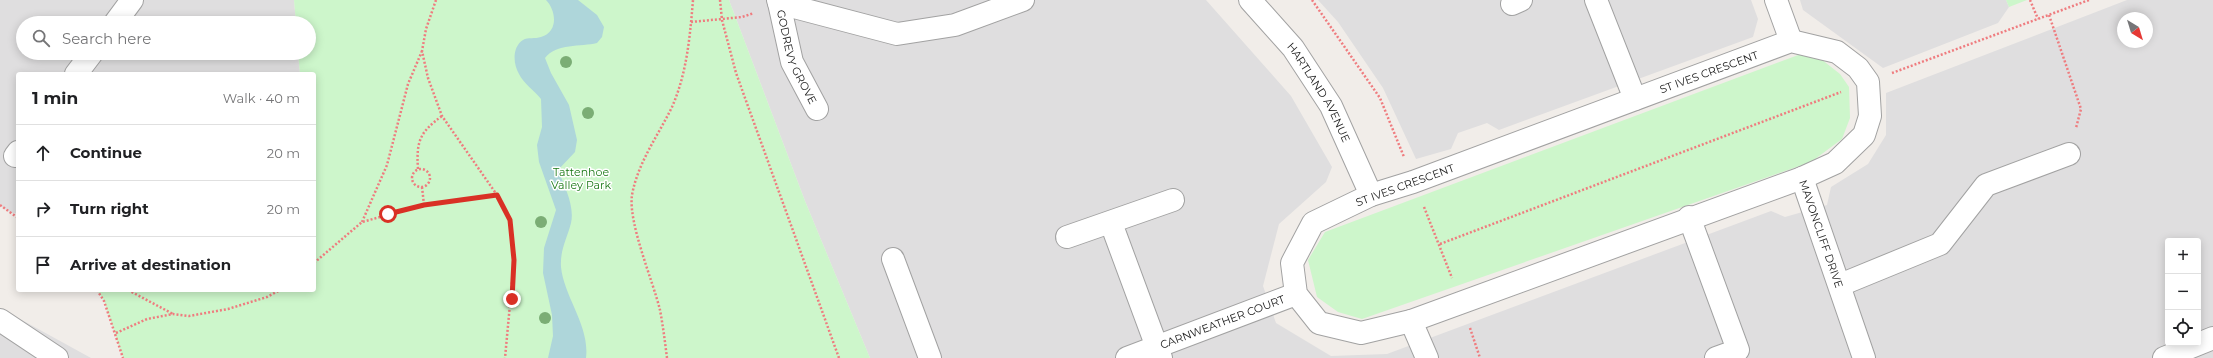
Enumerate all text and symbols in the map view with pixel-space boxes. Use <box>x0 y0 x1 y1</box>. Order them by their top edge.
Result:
street label: GODREVY GROVE <box>774 8 820 106</box>
north arrow <box>2117 12 2153 48</box>
search box <box>16 16 316 60</box>
icon: search <box>30 27 52 49</box>
text: Search here <box>62 29 151 48</box>
street label: HARTLAND AVENUE <box>1284 39 1353 145</box>
street label: ST IVES CRESCENT <box>1658 47 1761 96</box>
text: 1 min <box>32 88 78 108</box>
text: Walk · 40 m <box>223 90 300 106</box>
icon: ahead <box>32 142 54 164</box>
text: Continue <box>70 143 142 162</box>
text: 20 m <box>267 145 300 161</box>
street label: ST IVES CRESCENT <box>1354 160 1457 209</box>
park label: Tattenhoe Valley Park <box>551 165 611 192</box>
street label: MAVONCLIFF DRIVE <box>1796 178 1846 290</box>
icon: right <box>32 198 54 220</box>
text: Turn right <box>70 199 149 218</box>
text: 20 m <box>267 201 300 217</box>
route start <box>379 205 397 223</box>
map controls <box>2165 238 2201 346</box>
button: + <box>2165 238 2201 274</box>
icon: arrive <box>32 254 54 276</box>
text: Arrive at destination <box>70 255 231 274</box>
button: − <box>2165 274 2201 310</box>
route end <box>503 290 521 308</box>
street label: CARNWEATHER COURT <box>1158 292 1287 352</box>
button: locate <box>2165 310 2201 346</box>

